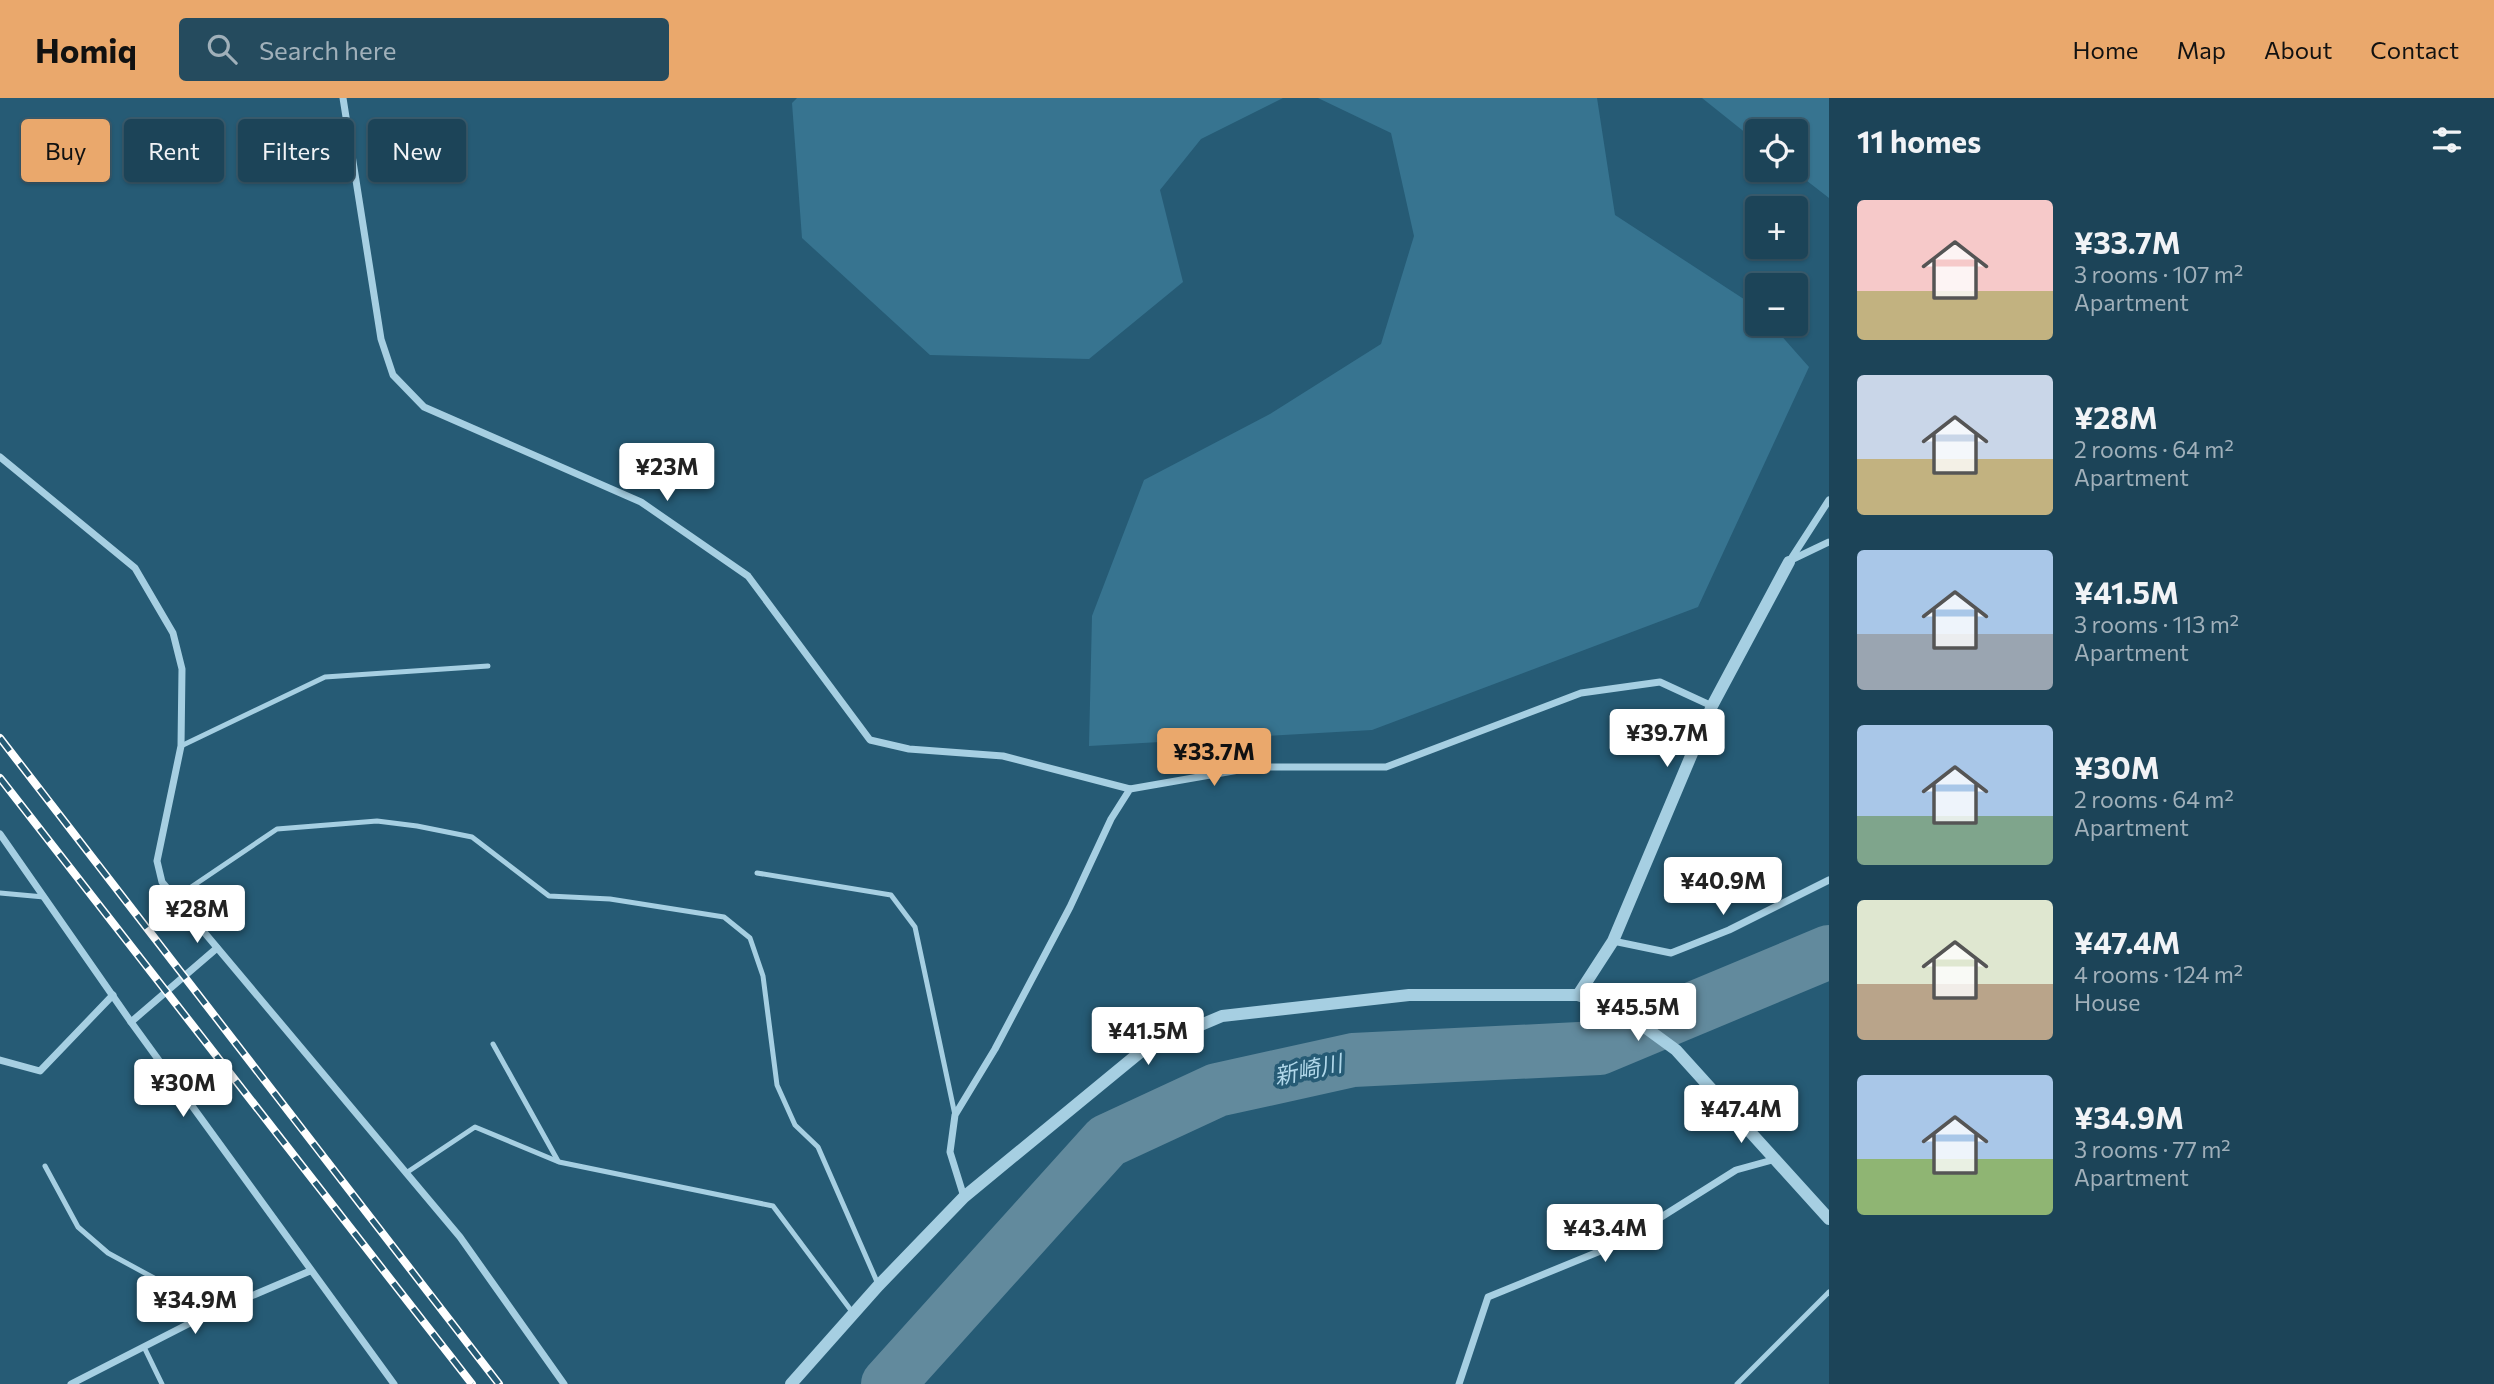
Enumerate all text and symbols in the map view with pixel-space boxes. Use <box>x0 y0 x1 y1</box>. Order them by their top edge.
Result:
search box <box>179 18 669 81</box>
text: Homiq <box>35 29 137 70</box>
icon: search <box>203 30 241 68</box>
text: Search here <box>259 34 396 65</box>
text: Home <box>2073 35 2139 64</box>
text: Map <box>2177 35 2226 64</box>
text: About <box>2264 35 2332 64</box>
text: Contact <box>2370 35 2459 64</box>
chip: Buy <box>21 119 110 182</box>
chip: Rent <box>124 119 224 182</box>
chip: Filters <box>238 119 354 182</box>
chip: New <box>368 119 466 182</box>
map controls <box>1745 119 1808 336</box>
button: locate <box>1745 119 1808 182</box>
icon: filters <box>2428 121 2466 159</box>
text: 11 homes <box>1857 122 1981 159</box>
button: + <box>1745 196 1808 259</box>
text: ¥33.7M <box>2074 223 2181 260</box>
icon: home <box>1913 228 1997 312</box>
text: 3 rooms · 107 m² <box>2074 260 2243 288</box>
button: − <box>1745 273 1808 336</box>
text: Apartment <box>2074 288 2189 316</box>
text: ¥28M <box>2074 398 2158 435</box>
icon: home <box>1913 403 1997 487</box>
text: 2 rooms · 64 m² <box>2074 435 2234 463</box>
pin: ¥23M <box>626 444 708 503</box>
text: ¥23M <box>635 452 699 480</box>
text: Apartment <box>2074 463 2189 491</box>
text: ¥41.5M <box>2074 573 2179 610</box>
icon: home <box>1913 578 1997 662</box>
text: 3 rooms · 113 m² <box>2074 610 2239 638</box>
text: Apartment <box>2074 638 2189 666</box>
pin: ¥39.7M <box>1610 710 1724 769</box>
text: ¥39.7M <box>1626 718 1708 746</box>
pin: ¥33.7M <box>1157 728 1271 788</box>
text: ¥33.7M <box>1173 737 1255 765</box>
text: ¥30M <box>2074 748 2160 785</box>
icon: home <box>1913 753 1997 837</box>
text: 2 rooms · 64 m² <box>2074 785 2234 813</box>
text: Apartment <box>2074 813 2189 841</box>
pin: ¥40.9M <box>1666 858 1780 917</box>
text: ¥40.9M <box>1680 866 1766 894</box>
pin: ¥28M <box>156 886 238 945</box>
text: ¥28M <box>165 894 229 922</box>
text: ¥47.4M <box>2074 923 2180 960</box>
icon: home <box>1913 928 1997 1012</box>
text: 4 rooms · 124 m² <box>2074 960 2243 988</box>
pin: ¥45.5M <box>1581 984 1695 1043</box>
text: House <box>2074 988 2140 1016</box>
text: ¥45.5M <box>1596 992 1680 1020</box>
pin: ¥41.5M <box>1091 1007 1205 1067</box>
text: ¥41.5M <box>1108 1016 1188 1044</box>
water label: 新崎川 <box>1271 1048 1347 1090</box>
pin: ¥30M <box>142 1060 224 1119</box>
text: ¥30M <box>150 1068 216 1096</box>
pin: ¥47.4M <box>1684 1086 1798 1145</box>
text: ¥47.4M <box>1700 1094 1782 1122</box>
text: ¥34.9M <box>2074 1098 2184 1135</box>
icon: home <box>1913 1103 1997 1187</box>
text: 3 rooms · 77 m² <box>2074 1135 2231 1163</box>
text: Apartment <box>2074 1163 2189 1191</box>
pin: ¥43.4M <box>1548 1204 1662 1264</box>
text: ¥43.4M <box>1563 1213 1647 1241</box>
pin: ¥34.9M <box>138 1276 252 1336</box>
text: ¥34.9M <box>153 1285 237 1313</box>

